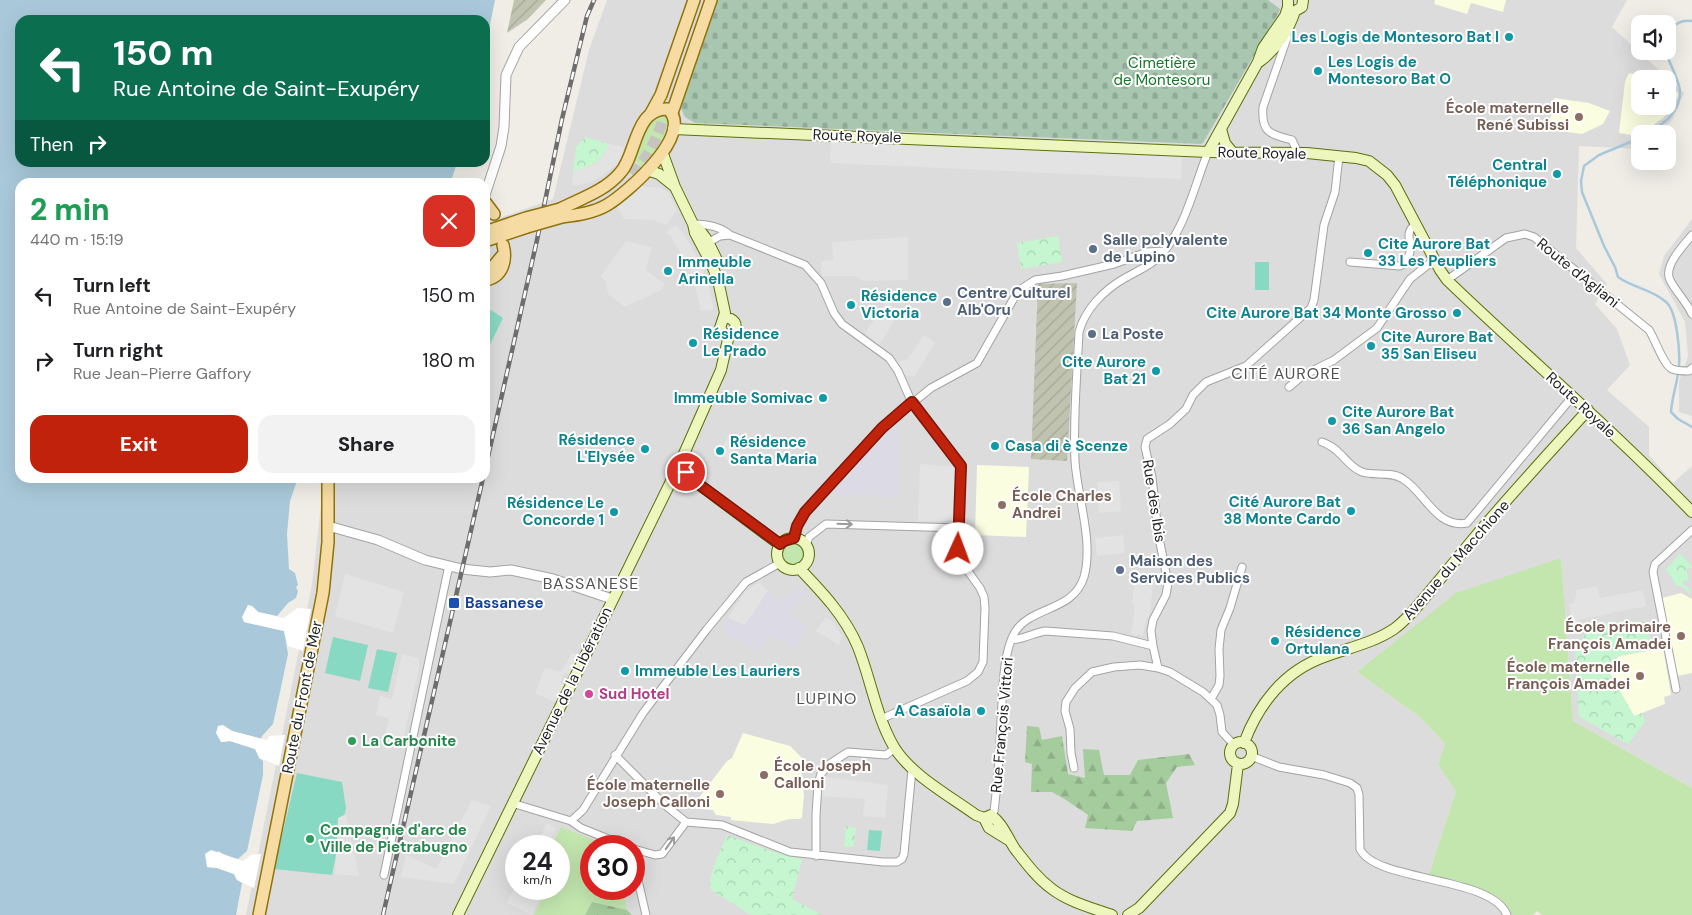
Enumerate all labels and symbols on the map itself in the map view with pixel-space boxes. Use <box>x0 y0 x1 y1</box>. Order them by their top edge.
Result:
place label: Les Logis de Montesoro Bat I <box>1292 27 1499 47</box>
marker: Les Logis de Montesoro Bat I <box>1503 31 1515 43</box>
place label: Les Logis de Montesoro Bat O <box>1328 52 1451 89</box>
park label: Cimetière de Montesoru <box>1114 53 1210 90</box>
marker: Les Logis de Montesoro Bat O <box>1312 65 1324 77</box>
place label: École maternelle René Subissi <box>1446 98 1569 135</box>
marker: École maternelle René Subissi <box>1573 111 1585 123</box>
street label: Route Royale <box>812 124 902 148</box>
street label: Route Royale <box>1217 142 1307 164</box>
place label: Central Téléphonique <box>1448 155 1547 192</box>
marker: Central Téléphonique <box>1551 168 1563 180</box>
place label: Salle polyvalente de Lupino <box>1103 230 1228 267</box>
place label: Cite Aurore Bat 33 Les Peupliers <box>1378 234 1496 271</box>
street label: Route d'Agliani <box>1533 234 1623 312</box>
marker: Salle polyvalente de Lupino <box>1087 243 1099 255</box>
marker: Cite Aurore Bat 33 Les Peupliers <box>1362 247 1374 259</box>
place label: Immeuble Arinella <box>678 252 751 289</box>
marker: Immeuble Arinella <box>662 265 674 277</box>
place label: Centre Culturel Alb'Oru <box>957 283 1071 320</box>
place label: Résidence Victoria <box>861 286 937 323</box>
marker: Centre Culturel Alb'Oru <box>941 296 953 308</box>
marker: Résidence Victoria <box>845 299 857 311</box>
place label: Cite Aurore Bat 34 Monte Grosso <box>1206 303 1447 323</box>
marker: Cite Aurore Bat 34 Monte Grosso <box>1451 307 1463 319</box>
place label: Résidence Le Prado <box>703 324 779 361</box>
place label: La Poste <box>1102 324 1164 344</box>
place label: Cite Aurore Bat 35 San Eliseu <box>1381 327 1493 364</box>
marker: La Poste <box>1086 328 1098 340</box>
marker: Résidence Le Prado <box>687 337 699 349</box>
marker: Cite Aurore Bat 35 San Eliseu <box>1365 340 1377 352</box>
place label: Cite Aurore Bat 21 <box>1062 352 1146 389</box>
district label: CITÉ AURORE <box>1231 363 1341 384</box>
marker: Cite Aurore Bat 21 <box>1150 365 1162 377</box>
street label: Route Royale <box>1542 367 1620 443</box>
place label: Immeuble Somivac <box>674 388 813 408</box>
marker: Immeuble Somivac <box>817 392 829 404</box>
place label: Cite Aurore Bat 36 San Angelo <box>1342 402 1454 439</box>
marker: Cite Aurore Bat 36 San Angelo <box>1326 415 1338 427</box>
place label: Résidence L'Elysée <box>559 430 635 467</box>
place label: Résidence Santa Maria <box>730 432 817 469</box>
place label: Casa di è Scenze <box>1005 436 1128 456</box>
marker: Casa di è Scenze <box>989 440 1001 452</box>
marker: Résidence L'Elysée <box>639 443 651 455</box>
marker: Résidence Santa Maria <box>714 445 726 457</box>
pin <box>665 451 707 493</box>
street label: Rue des Ibis <box>1138 458 1170 544</box>
place label: École Charles Andrei <box>1012 486 1112 523</box>
place label: Cité Aurore Bat 38 Monte Cardo <box>1224 492 1341 529</box>
place label: Résidence Le Concorde 1 <box>507 493 604 530</box>
street label: Avenue du Macchione <box>1398 496 1514 624</box>
marker: École Charles Andrei <box>996 499 1008 511</box>
marker: Cité Aurore Bat 38 Monte Cardo <box>1345 505 1357 517</box>
marker: Résidence Le Concorde 1 <box>608 506 620 518</box>
one-way arrow <box>836 519 853 529</box>
position arrow <box>931 522 983 574</box>
place label: Maison des Services Publics <box>1130 551 1250 588</box>
marker: Maison des Services Publics <box>1114 564 1126 576</box>
district label: BASSANESE <box>543 573 639 594</box>
place label: Bassanese <box>465 593 543 613</box>
marker: Bassanese <box>447 596 461 610</box>
street label: Avenue de la Libération <box>527 604 617 758</box>
place label: École primaire François Amadei <box>1548 617 1671 654</box>
street label: Route du Front de Mer <box>277 618 327 775</box>
place label: Résidence Ortulana <box>1285 622 1361 659</box>
marker: École primaire François Amadei <box>1675 630 1687 642</box>
marker: Résidence Ortulana <box>1269 635 1281 647</box>
street label: Rue François Vittori <box>986 656 1018 794</box>
place label: École maternelle François Amadei <box>1507 657 1630 694</box>
place label: Immeuble Les Lauriers <box>635 661 800 681</box>
marker: Immeuble Les Lauriers <box>619 665 631 677</box>
marker: École maternelle François Amadei <box>1634 670 1646 682</box>
place label: Sud Hotel <box>599 684 670 704</box>
marker: Sud Hotel <box>583 688 595 700</box>
district label: LUPINO <box>797 688 857 709</box>
place label: A Casaïola <box>894 701 971 721</box>
marker: A Casaïola <box>975 705 987 717</box>
place label: La Carbonite <box>362 731 456 751</box>
marker: La Carbonite <box>346 735 358 747</box>
place label: École Joseph Calloni <box>774 756 871 793</box>
marker: École Joseph Calloni <box>758 769 770 781</box>
place label: École maternelle Joseph Calloni <box>587 775 710 812</box>
marker: École maternelle Joseph Calloni <box>714 788 726 800</box>
place label: Compagnie d'arc de Ville de Pietrabugno <box>320 820 468 857</box>
marker: Compagnie d'arc de Ville de Pietrabugno <box>304 833 316 845</box>
speed limit sign: 30 <box>580 835 645 900</box>
one-way arrow <box>665 836 675 850</box>

